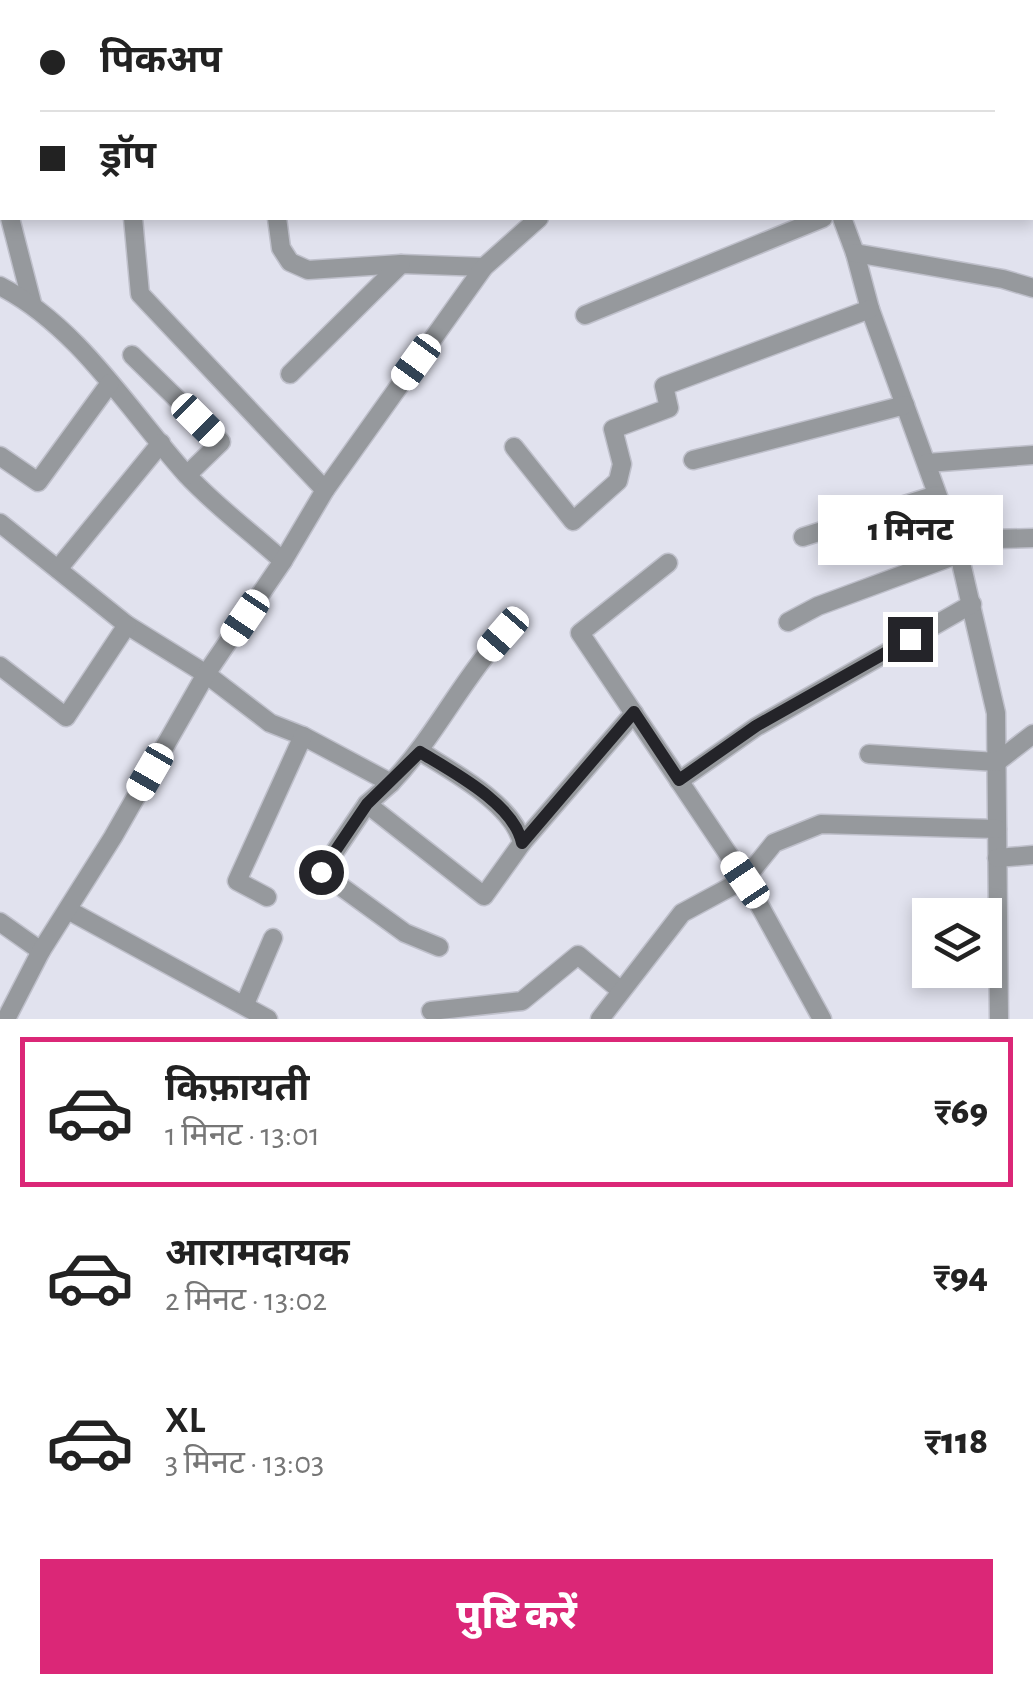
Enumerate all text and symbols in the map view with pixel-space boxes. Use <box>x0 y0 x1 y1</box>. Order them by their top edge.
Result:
text: पिकअप <box>100 42 222 80</box>
text: ड्रॉप <box>100 138 156 176</box>
car <box>386 329 446 395</box>
car <box>166 388 230 452</box>
callout: 1 मिनट <box>818 494 1002 564</box>
text: 1 मिनट <box>868 514 953 546</box>
car <box>216 585 274 651</box>
car <box>472 602 534 666</box>
route end <box>888 617 933 662</box>
car <box>122 739 178 805</box>
car <box>716 847 774 913</box>
route start <box>299 850 344 895</box>
map controls <box>912 898 1002 988</box>
button: layers <box>912 898 1002 988</box>
icon: car <box>45 1067 135 1157</box>
text: किफ़ायती <box>165 1070 309 1108</box>
text: ₹69 <box>934 1093 988 1131</box>
text: 1 मिनट · 13:01 <box>165 1119 320 1151</box>
icon: car <box>45 1232 135 1322</box>
text: आरामदायक <box>165 1235 349 1273</box>
text: ₹94 <box>933 1258 988 1296</box>
text: 2 मिनट · 13:02 <box>165 1284 327 1316</box>
icon: car <box>45 1397 135 1487</box>
text: XL <box>165 1402 205 1440</box>
text: ₹118 <box>925 1423 988 1461</box>
text: 3 मिनट · 13:03 <box>165 1447 324 1479</box>
button: पुष्टि करें <box>40 1559 993 1674</box>

